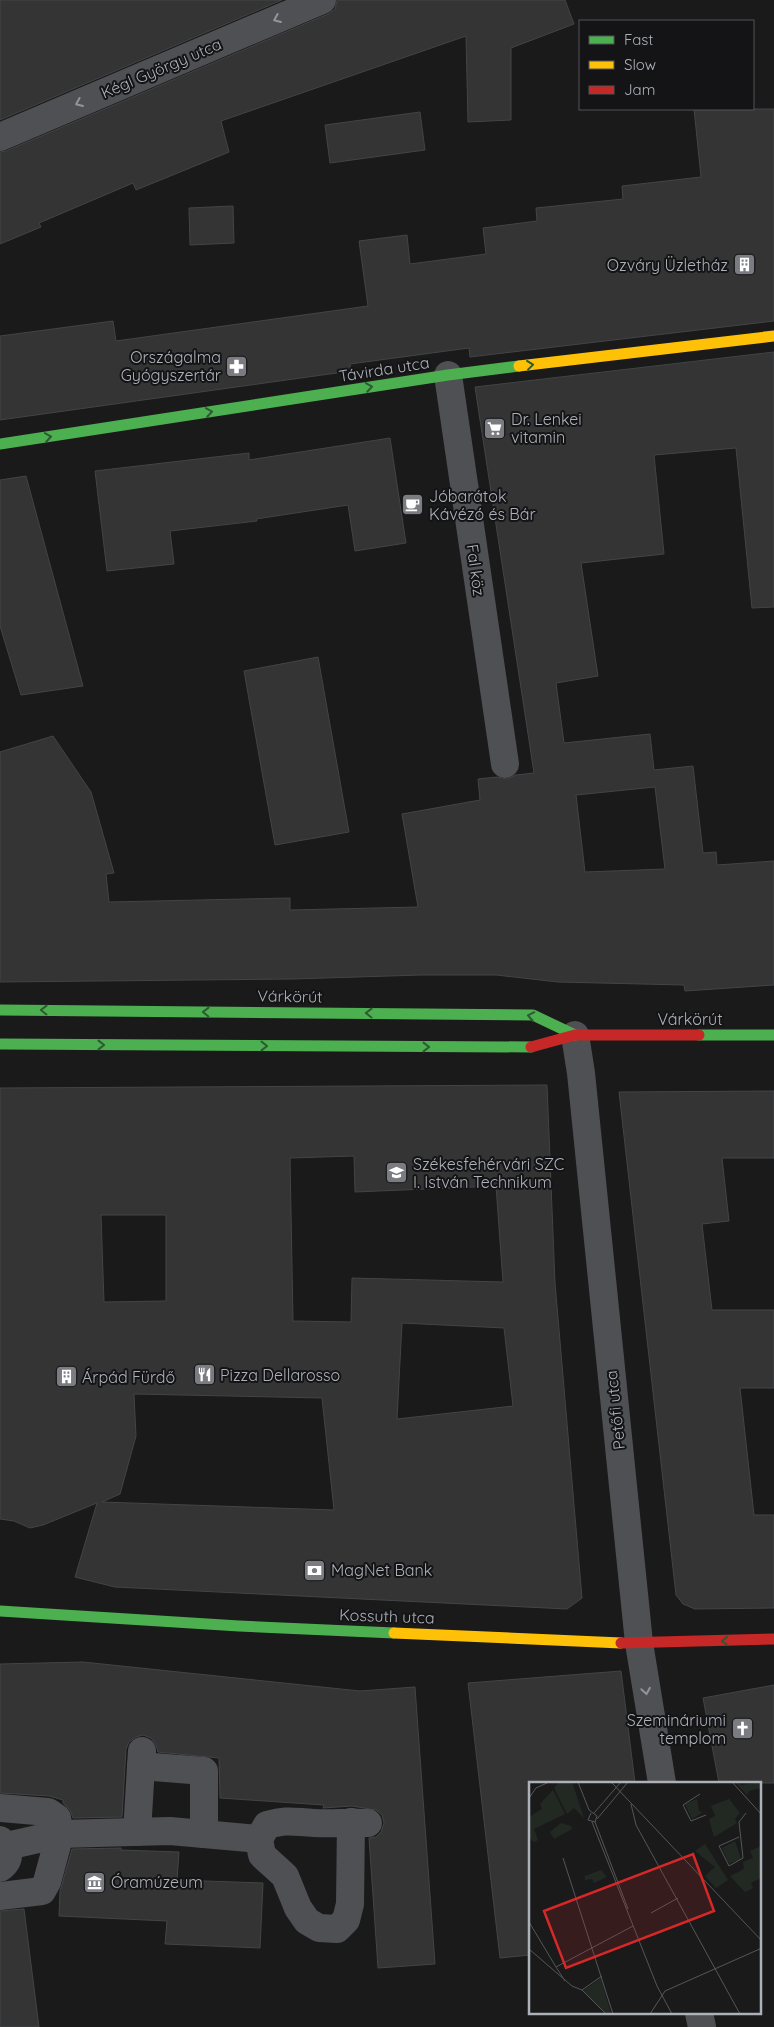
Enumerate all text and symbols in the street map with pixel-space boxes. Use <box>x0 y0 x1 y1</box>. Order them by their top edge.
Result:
one-way arrow <box>273 13 282 23</box>
legend <box>579 20 754 110</box>
text: Fast <box>624 30 653 49</box>
street label: Kégl György utca <box>98 34 224 102</box>
text: Slow <box>624 55 656 74</box>
text: Jam <box>624 80 655 99</box>
one-way arrow <box>75 97 84 108</box>
building icon: Ozváry Üzletház <box>732 253 756 277</box>
place label: Ozváry Üzletház <box>607 255 728 275</box>
place label: Országalma Gyógyszertár <box>121 347 221 385</box>
street label: Távirda utca <box>337 352 431 386</box>
pharmacy icon: Országalma Gyógyszertár <box>225 354 249 378</box>
one-way arrow <box>527 360 535 371</box>
one-way arrow <box>365 383 374 393</box>
one-way arrow <box>205 407 213 418</box>
place label: Dr. Lenkei vitamin <box>511 409 582 447</box>
supermarket icon: Dr. Lenkei vitamin <box>483 416 507 440</box>
one-way arrow <box>44 432 53 442</box>
place label: Jóbarátok Kávézó és Bár <box>429 486 536 524</box>
cafe icon: Jóbarátok Kávézó és Bár <box>401 493 425 517</box>
street label: Fal köz <box>462 543 490 597</box>
street label: Várkörút <box>257 985 323 1007</box>
one-way arrow <box>40 1005 48 1015</box>
one-way arrow <box>202 1006 210 1017</box>
one-way arrow <box>365 1008 372 1018</box>
street label: Várkörút <box>657 1009 723 1029</box>
one-way arrow <box>527 1012 535 1022</box>
one-way arrow <box>98 1040 105 1050</box>
one-way arrow <box>260 1041 268 1051</box>
one-way arrow <box>422 1041 430 1052</box>
place label: Székesfehérvári SZC I. István Technikum <box>413 1154 564 1192</box>
school or university icon: Székesfehérvári SZC I. István Technikum <box>385 1161 409 1185</box>
restaurant icon: Pizza Dellarosso <box>192 1363 216 1387</box>
building icon: Árpád Fürdő <box>54 1365 78 1389</box>
place label: Pizza Dellarosso <box>220 1365 340 1385</box>
place label: Árpád Fürdő <box>82 1367 175 1387</box>
street label: Petőfi utca <box>601 1369 629 1451</box>
bank icon: MagNet Bank <box>303 1558 327 1582</box>
place label: MagNet Bank <box>331 1560 432 1580</box>
street label: Kossuth utca <box>339 1604 435 1628</box>
one-way arrow <box>721 1635 729 1646</box>
one-way arrow <box>641 1687 651 1696</box>
place label: Szemináriumi templom <box>627 1710 726 1748</box>
church icon: Szemináriumi templom <box>730 1717 754 1741</box>
inset map <box>529 1782 762 2014</box>
museum icon: Óramúzeum <box>83 1870 107 1894</box>
place label: Óramúzeum <box>111 1872 203 1892</box>

